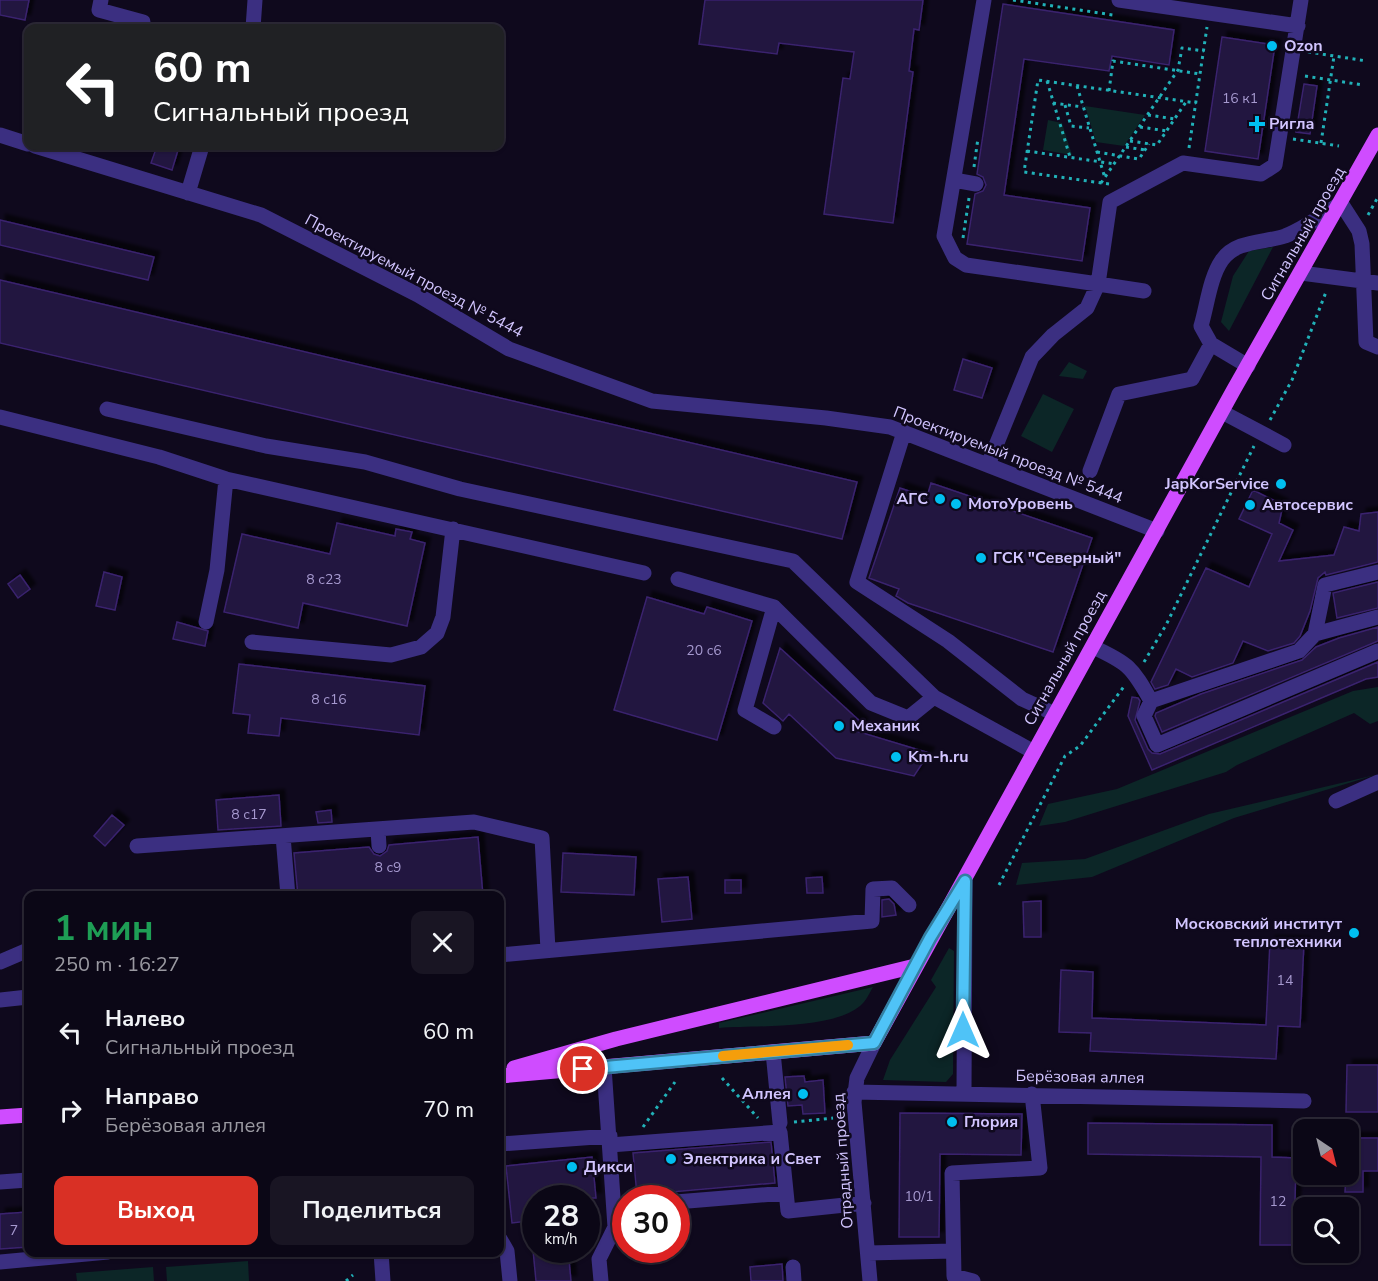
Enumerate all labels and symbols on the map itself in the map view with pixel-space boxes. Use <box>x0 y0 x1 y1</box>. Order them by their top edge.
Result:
place label: Ozon <box>1284 35 1323 57</box>
marker: Ozon <box>1265 39 1279 53</box>
house number: 16 к1 <box>1222 89 1258 108</box>
place label: Ригла <box>1269 113 1314 135</box>
marker: Ригла <box>1250 117 1264 131</box>
street label: Сигнальный проезд <box>1256 162 1351 305</box>
street label: Проектируемый проезд № 5444 <box>301 209 527 343</box>
street label: Проектируемый проезд № 5444 <box>890 401 1126 509</box>
place label: JapKorService <box>1164 473 1269 495</box>
marker: JapKorService <box>1274 477 1288 491</box>
place label: АГС <box>896 488 928 510</box>
marker: АГС <box>933 492 947 506</box>
place label: МотоУровень <box>968 493 1073 515</box>
place label: Автосервис <box>1262 494 1353 516</box>
marker: МотоУровень <box>949 497 963 511</box>
marker: Автосервис <box>1243 498 1257 512</box>
place label: ГСК "Северный" <box>993 547 1121 569</box>
marker: ГСК "Северный" <box>974 551 988 565</box>
house number: 8 с23 <box>306 570 342 589</box>
street label: Сигнальный проезд <box>1019 586 1112 730</box>
house number: 20 с6 <box>686 641 722 660</box>
house number: 8 с16 <box>311 690 347 709</box>
place label: Механик <box>851 715 921 737</box>
marker: Механик <box>832 719 846 733</box>
place label: Km-h.ru <box>908 746 968 768</box>
marker: Km-h.ru <box>889 750 903 764</box>
house number: 8 с17 <box>231 805 267 824</box>
house number: 8 с9 <box>374 858 402 877</box>
place label: Московский институт теплотехники <box>1175 913 1342 953</box>
marker: Московский институт теплотехники <box>1347 926 1361 940</box>
house number: 14 <box>1277 971 1293 990</box>
position arrow <box>931 998 995 1062</box>
pin <box>557 1043 608 1094</box>
street label: Берёзовая аллея <box>1015 1065 1145 1089</box>
place label: Аллея <box>742 1083 791 1105</box>
marker: Аллея <box>796 1087 810 1101</box>
street label: Отрадный проезд <box>827 1092 859 1229</box>
place label: Глория <box>964 1111 1018 1133</box>
marker: Глория <box>945 1115 959 1129</box>
north arrow <box>1293 1119 1359 1185</box>
place label: Электрика и Свет <box>683 1148 821 1170</box>
marker: Электрика и Свет <box>664 1152 678 1166</box>
place label: Дикси <box>584 1156 633 1178</box>
marker: Дикси <box>565 1160 579 1174</box>
speed limit sign: 30 <box>612 1185 690 1263</box>
house number: 10/1 <box>904 1187 934 1206</box>
house number: 12 <box>1270 1192 1286 1211</box>
house number: 7 <box>10 1221 18 1240</box>

